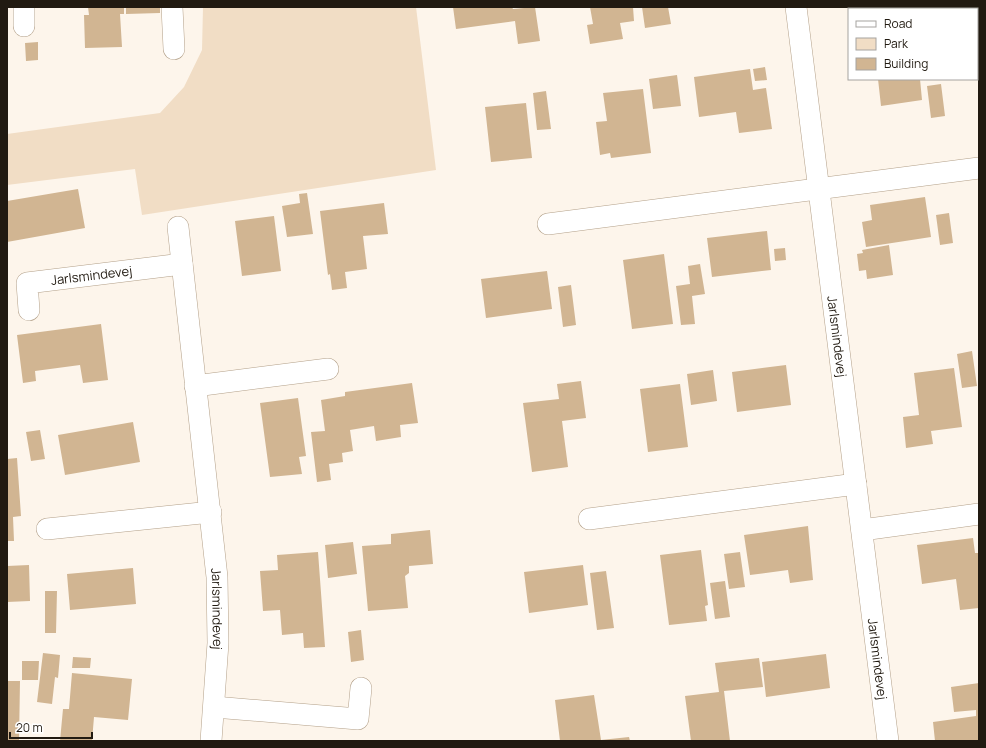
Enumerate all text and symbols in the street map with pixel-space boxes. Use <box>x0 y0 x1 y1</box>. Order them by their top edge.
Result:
legend <box>848 8 978 80</box>
text: Road <box>884 15 912 32</box>
text: Park <box>884 35 909 52</box>
text: Building <box>884 55 928 72</box>
street label: Jarlsmindevej <box>50 261 133 289</box>
street label: Jarlsmindevej <box>823 295 851 378</box>
street label: Jarlsmindevej <box>207 567 227 650</box>
street label: Jarlsmindevej <box>864 617 892 701</box>
scale bar <box>10 714 92 740</box>
text: 20 m <box>16 719 43 736</box>

